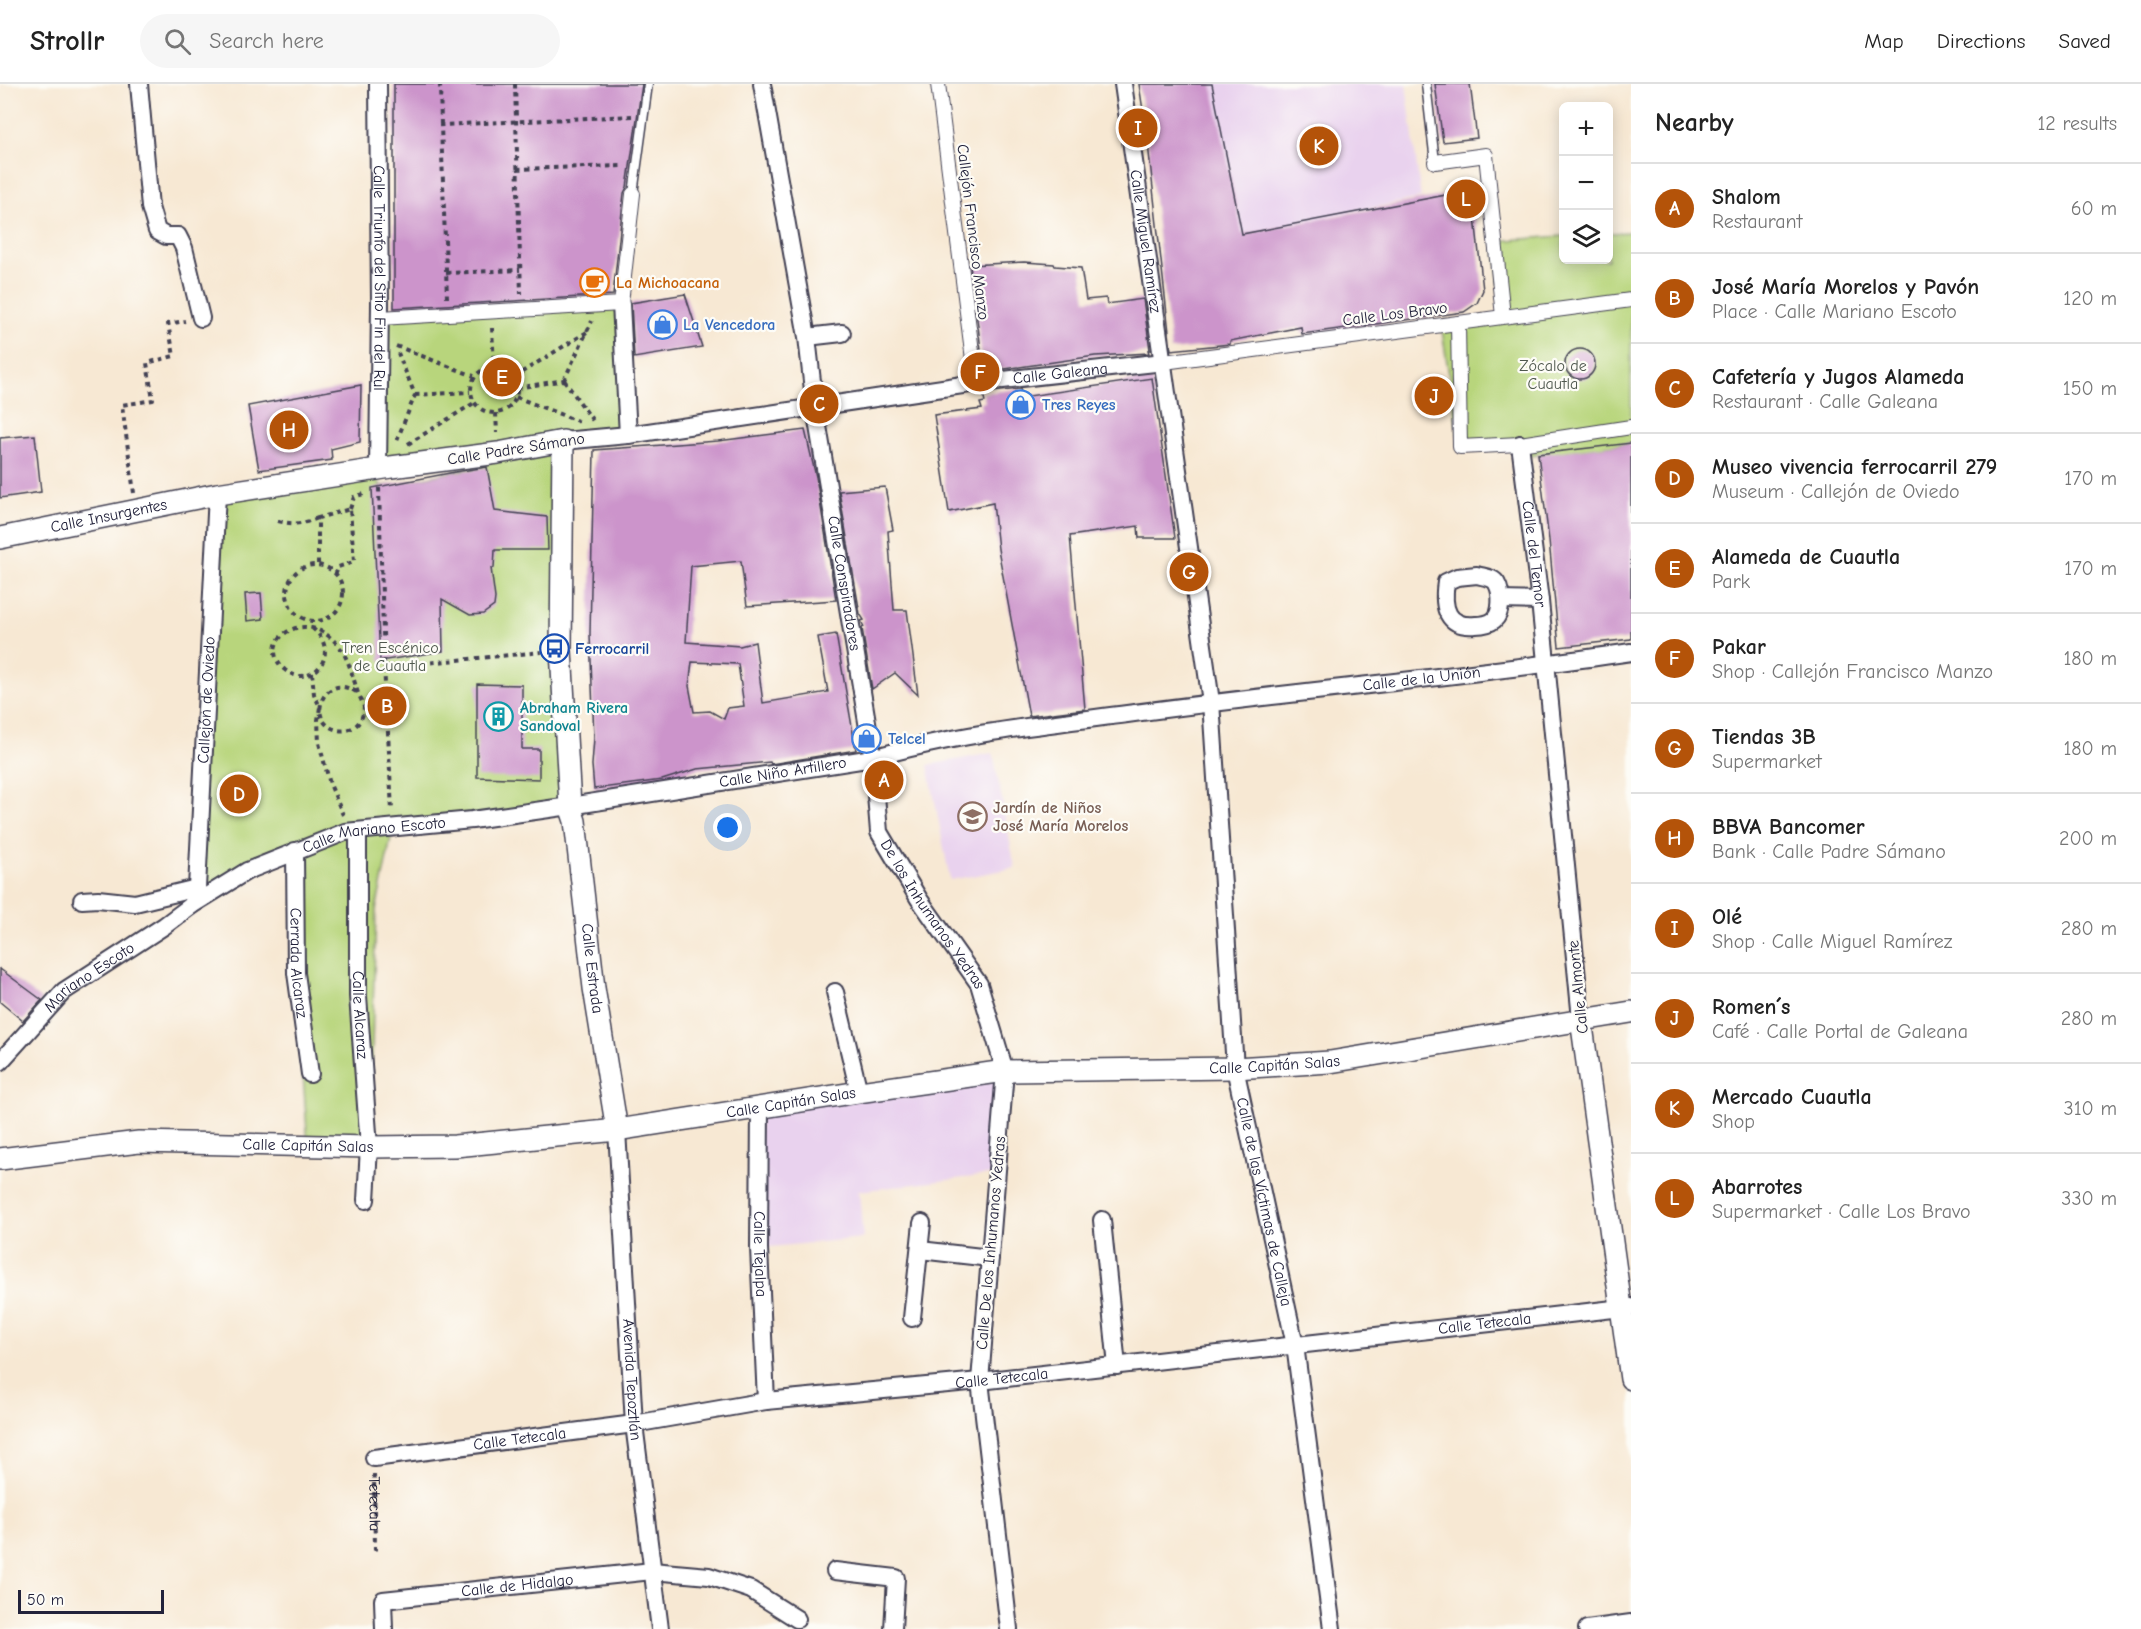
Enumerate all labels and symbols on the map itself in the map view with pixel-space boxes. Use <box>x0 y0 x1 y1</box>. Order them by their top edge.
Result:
pin: I <box>1118 106 1158 150</box>
pin: K <box>1300 124 1338 168</box>
street label: Callejón Francisco Manzo <box>953 143 993 321</box>
street label: Calle Triunfo del Sitio Fin del Rul <box>370 165 389 391</box>
street label: Calle Miguel Ramírez <box>1126 169 1165 314</box>
pin: L <box>1446 176 1486 222</box>
cafe icon: La Michoacana <box>579 267 611 299</box>
place label: La Michoacana <box>616 274 720 292</box>
street label: Calle Los Bravo <box>1341 299 1449 329</box>
shop icon: La Vencedora <box>646 309 678 341</box>
place label: La Vencedora <box>683 316 775 334</box>
pin: F <box>960 350 1000 394</box>
pin: E <box>482 354 522 400</box>
park label: Zócalo de Cuautla <box>1519 357 1587 393</box>
street label: Calle Galeana <box>1012 359 1109 388</box>
pin: J <box>1414 374 1454 418</box>
pin: C <box>800 382 838 426</box>
shop icon: Tres Reyes <box>1005 389 1037 421</box>
place label: Tres Reyes <box>1042 396 1116 414</box>
pin: H <box>270 408 308 452</box>
street label: Calle Padre Sámano <box>446 429 586 469</box>
street label: Calle Insurgentes <box>49 495 169 537</box>
street label: Calle del Temor <box>1518 500 1550 609</box>
street label: Calle Conspiradores <box>824 514 864 652</box>
pin: G <box>1170 550 1208 594</box>
bus stop icon: Ferrocarril <box>538 633 570 665</box>
street label: Callejón de Oviedo <box>194 636 219 764</box>
park label: Tren Escénico de Cuautla <box>341 639 439 675</box>
place label: Ferrocarril <box>575 640 649 658</box>
street label: Calle de la Unión <box>1362 663 1481 695</box>
pin: B <box>368 684 406 728</box>
place label: Abraham Rivera Sandoval <box>520 699 628 735</box>
building icon: Abraham Rivera Sandoval <box>483 701 515 733</box>
shop icon: Telcel <box>851 723 883 755</box>
place label: Telcel <box>888 730 926 748</box>
street label: Calle Niño Artillero <box>718 753 848 791</box>
pin: A <box>864 758 904 802</box>
pin: D <box>220 772 258 816</box>
place label: Jardín de Niños José María Morelos <box>993 799 1128 835</box>
school or university icon: Jardín de Niños José María Morelos <box>956 801 988 833</box>
your location <box>713 813 742 842</box>
street label: Calle Mariano Escoto <box>300 814 446 857</box>
street label: De los Inhumanos Yedras <box>877 836 989 991</box>
street label: Cerrada Alcaraz <box>286 908 311 1019</box>
street label: Calle Estrada <box>578 922 607 1015</box>
street label: Mariano Escoto <box>40 939 138 1016</box>
street label: Calle Almonte <box>1564 939 1592 1035</box>
street label: Calle Alcaraz <box>349 971 372 1060</box>
street label: Calle Capitán Salas <box>1209 1051 1342 1077</box>
street label: Calle Capitán Salas <box>725 1084 857 1122</box>
street label: Calle de las Víctimas de Calleja <box>1233 1096 1295 1308</box>
street label: Calle Capitán Salas <box>242 1135 374 1156</box>
street label: Calle De los Inhumanos Yedras <box>973 1135 1009 1351</box>
street label: Calle Tejalpa <box>750 1211 770 1297</box>
street label: Calle Tetecala <box>1437 1309 1532 1338</box>
street label: Avenida Tepoztlán <box>619 1318 645 1442</box>
street label: Calle Tetecala <box>954 1364 1049 1392</box>
street label: Calle Tetecala <box>472 1424 567 1454</box>
street label: Tetecala <box>365 1476 384 1532</box>
street label: Calle de Hidalgo <box>460 1571 574 1601</box>
scale bar <box>18 1587 164 1614</box>

